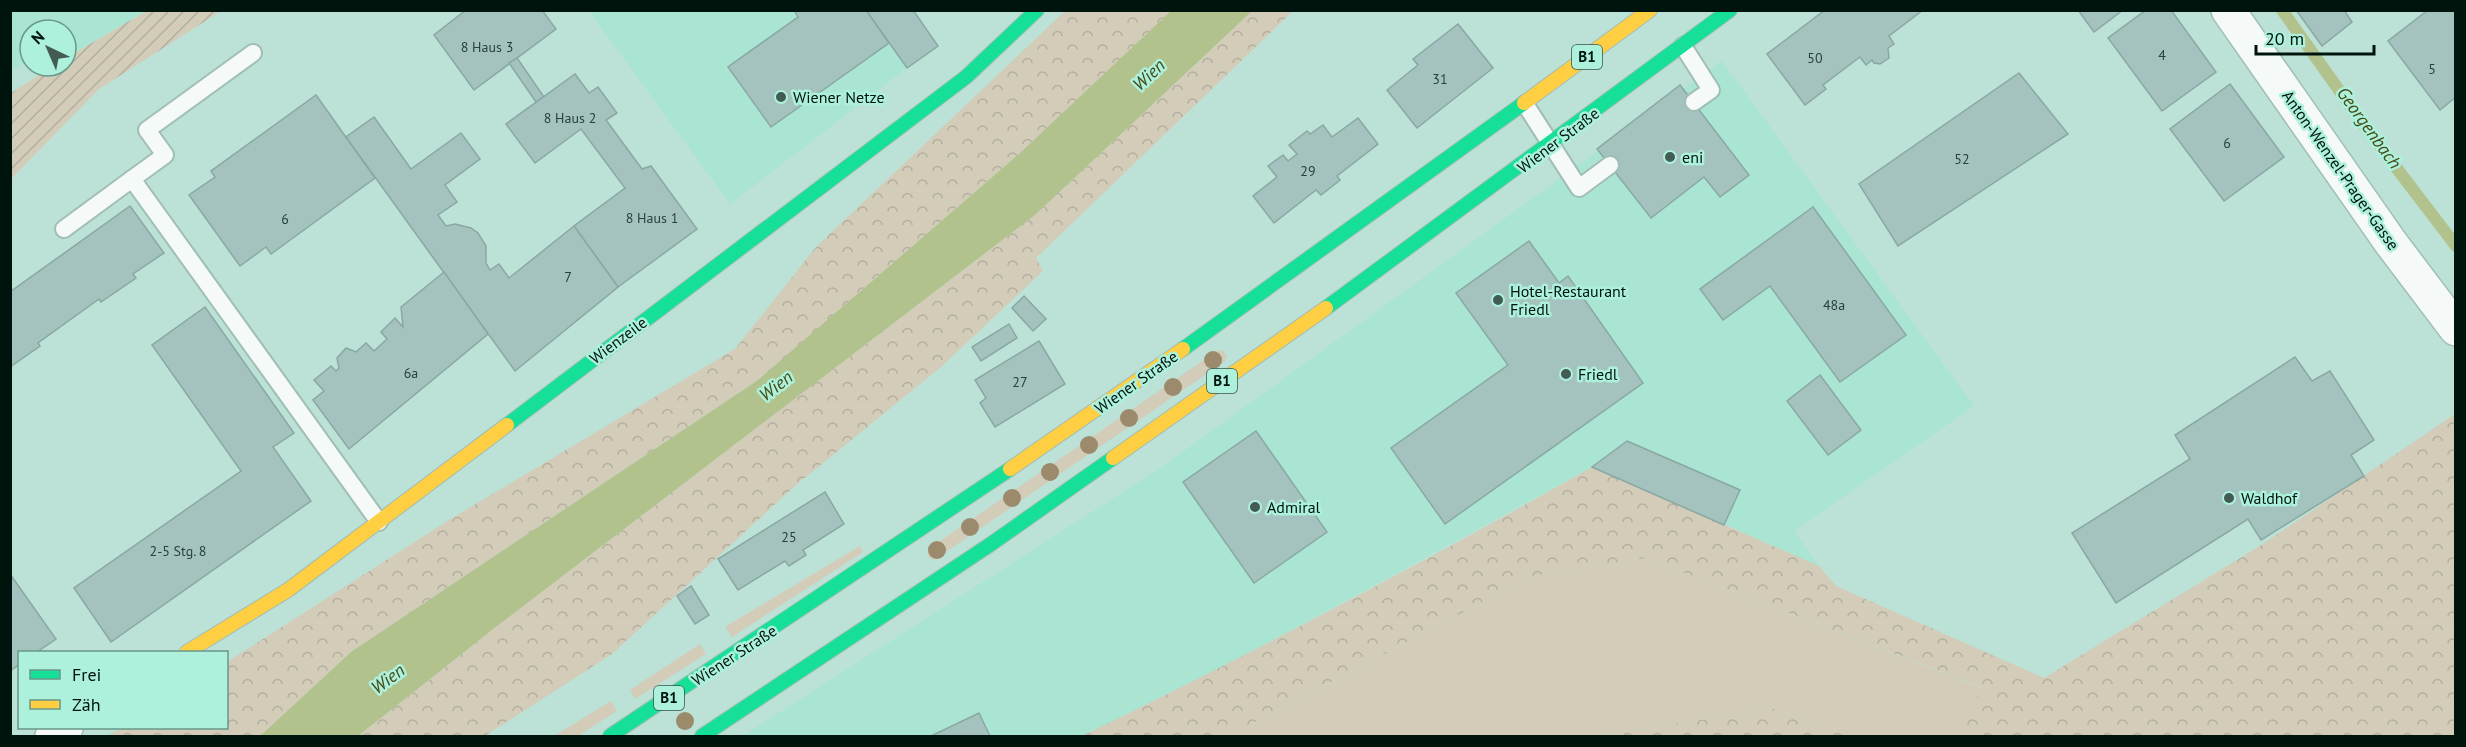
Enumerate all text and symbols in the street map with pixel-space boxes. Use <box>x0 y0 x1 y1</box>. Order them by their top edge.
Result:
north arrow <box>18 18 78 78</box>
scale bar <box>2256 18 2374 56</box>
text: N <box>27 26 48 48</box>
text: 20 m <box>2265 27 2304 50</box>
house number: 8 Haus 3 <box>461 38 513 56</box>
road number: B1 <box>1572 45 1602 69</box>
house number: 4 <box>2158 46 2166 64</box>
house number: 50 <box>1807 49 1823 67</box>
water label: Wien <box>1127 54 1170 96</box>
house number: 5 <box>2428 60 2436 78</box>
house number: 31 <box>1432 70 1448 88</box>
water label: Georgenbach <box>2332 82 2407 173</box>
street label: Anton-Wenzel-Prager-Gasse <box>2278 86 2404 254</box>
place label: Wiener Netze <box>793 87 885 107</box>
marker: Wiener Netze <box>774 90 788 104</box>
street label: Wiener Straße <box>1513 103 1603 177</box>
house number: 8 Haus 2 <box>544 109 596 127</box>
house number: 6 <box>2223 134 2231 152</box>
place label: eni <box>1682 147 1703 167</box>
marker: eni <box>1663 150 1677 164</box>
house number: 52 <box>1954 150 1970 168</box>
house number: 29 <box>1300 162 1316 180</box>
house number: 8 Haus 1 <box>626 209 678 227</box>
house number: 6 <box>281 210 289 228</box>
house number: 7 <box>564 268 572 286</box>
place label: Hotel-Restaurant Friedl <box>1510 281 1627 319</box>
marker: Hotel-Restaurant Friedl <box>1491 293 1505 307</box>
house number: 48a <box>1823 296 1845 314</box>
street label: Wienzeile <box>585 312 651 368</box>
street label: Wiener Straße <box>1090 346 1182 418</box>
house number: 6a <box>404 364 418 382</box>
place label: Friedl <box>1578 364 1618 384</box>
water label: Wien <box>754 365 797 406</box>
marker: Friedl <box>1559 367 1573 381</box>
road number: B1 <box>1207 369 1237 393</box>
house number: 27 <box>1012 373 1028 391</box>
place label: Waldhof <box>2241 488 2298 508</box>
marker: Waldhof <box>2222 491 2236 505</box>
place label: Admiral <box>1267 497 1321 517</box>
marker: Admiral <box>1248 500 1262 514</box>
house number: 25 <box>781 528 797 546</box>
house number: 2-5 Stg. 8 <box>150 542 206 560</box>
street label: Wiener Straße <box>688 620 780 690</box>
legend <box>18 651 228 729</box>
water label: Wien <box>366 658 409 699</box>
text: Frei <box>72 663 101 686</box>
road number: B1 <box>654 686 684 710</box>
text: Zäh <box>72 693 101 716</box>

